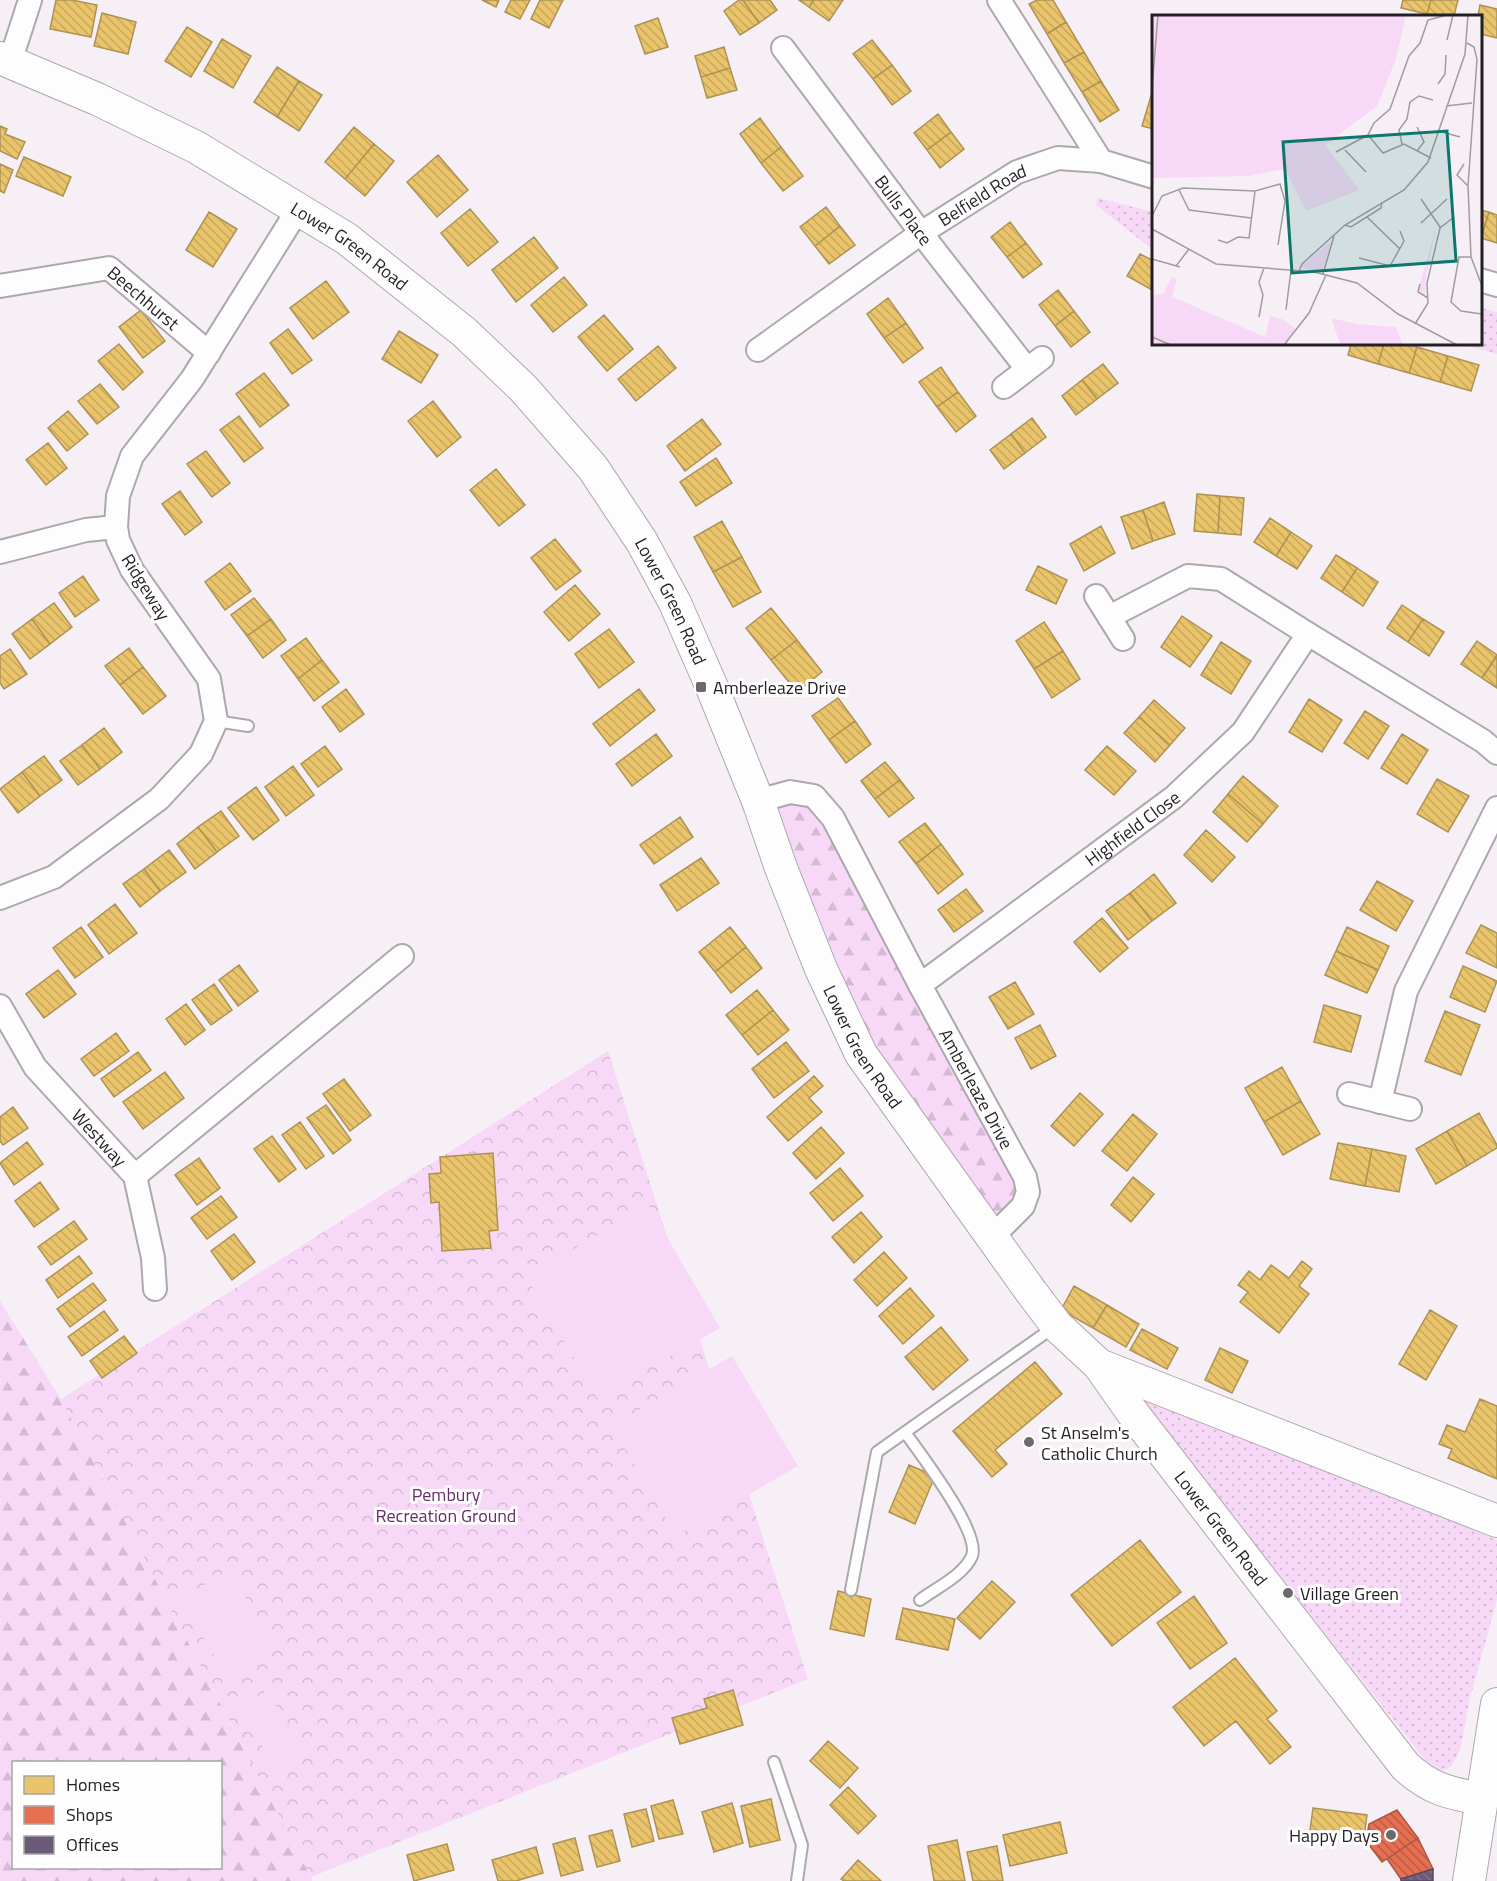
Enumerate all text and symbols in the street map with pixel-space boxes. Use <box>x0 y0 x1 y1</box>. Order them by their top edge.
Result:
inset map <box>1152 15 1482 345</box>
street label: Belfield Road <box>933 156 1030 232</box>
street label: Bulls Place <box>868 169 939 251</box>
street label: Lower Green Road <box>286 194 414 296</box>
street label: Beechhurst <box>102 259 186 336</box>
street label: Lower Green Road <box>628 533 714 669</box>
street label: Ridgeway <box>115 548 177 626</box>
place label: Amberleaze Drive <box>713 674 846 701</box>
marker: Amberleaze Drive <box>694 680 708 694</box>
street label: Highfield Close <box>1079 784 1186 872</box>
street label: Lower Green Road <box>817 980 909 1114</box>
street label: Amberleaze Drive <box>933 1024 1021 1154</box>
street label: Westway <box>66 1102 134 1173</box>
place label: St Anselm's Catholic Church <box>1041 1419 1158 1467</box>
marker: St Anselm's Catholic Church <box>1022 1435 1036 1449</box>
street label: Lower Green Road <box>1168 1465 1275 1591</box>
park label: Pembury Recreation Ground <box>376 1481 516 1529</box>
place label: Village Green <box>1300 1580 1399 1607</box>
marker: Village Green <box>1281 1586 1295 1600</box>
legend <box>12 1761 222 1869</box>
text: Homes <box>66 1771 120 1798</box>
text: Shops <box>66 1801 113 1828</box>
place label: Happy Days <box>1289 1822 1379 1849</box>
marker: Happy Days <box>1384 1828 1398 1842</box>
text: Offices <box>66 1831 119 1858</box>

